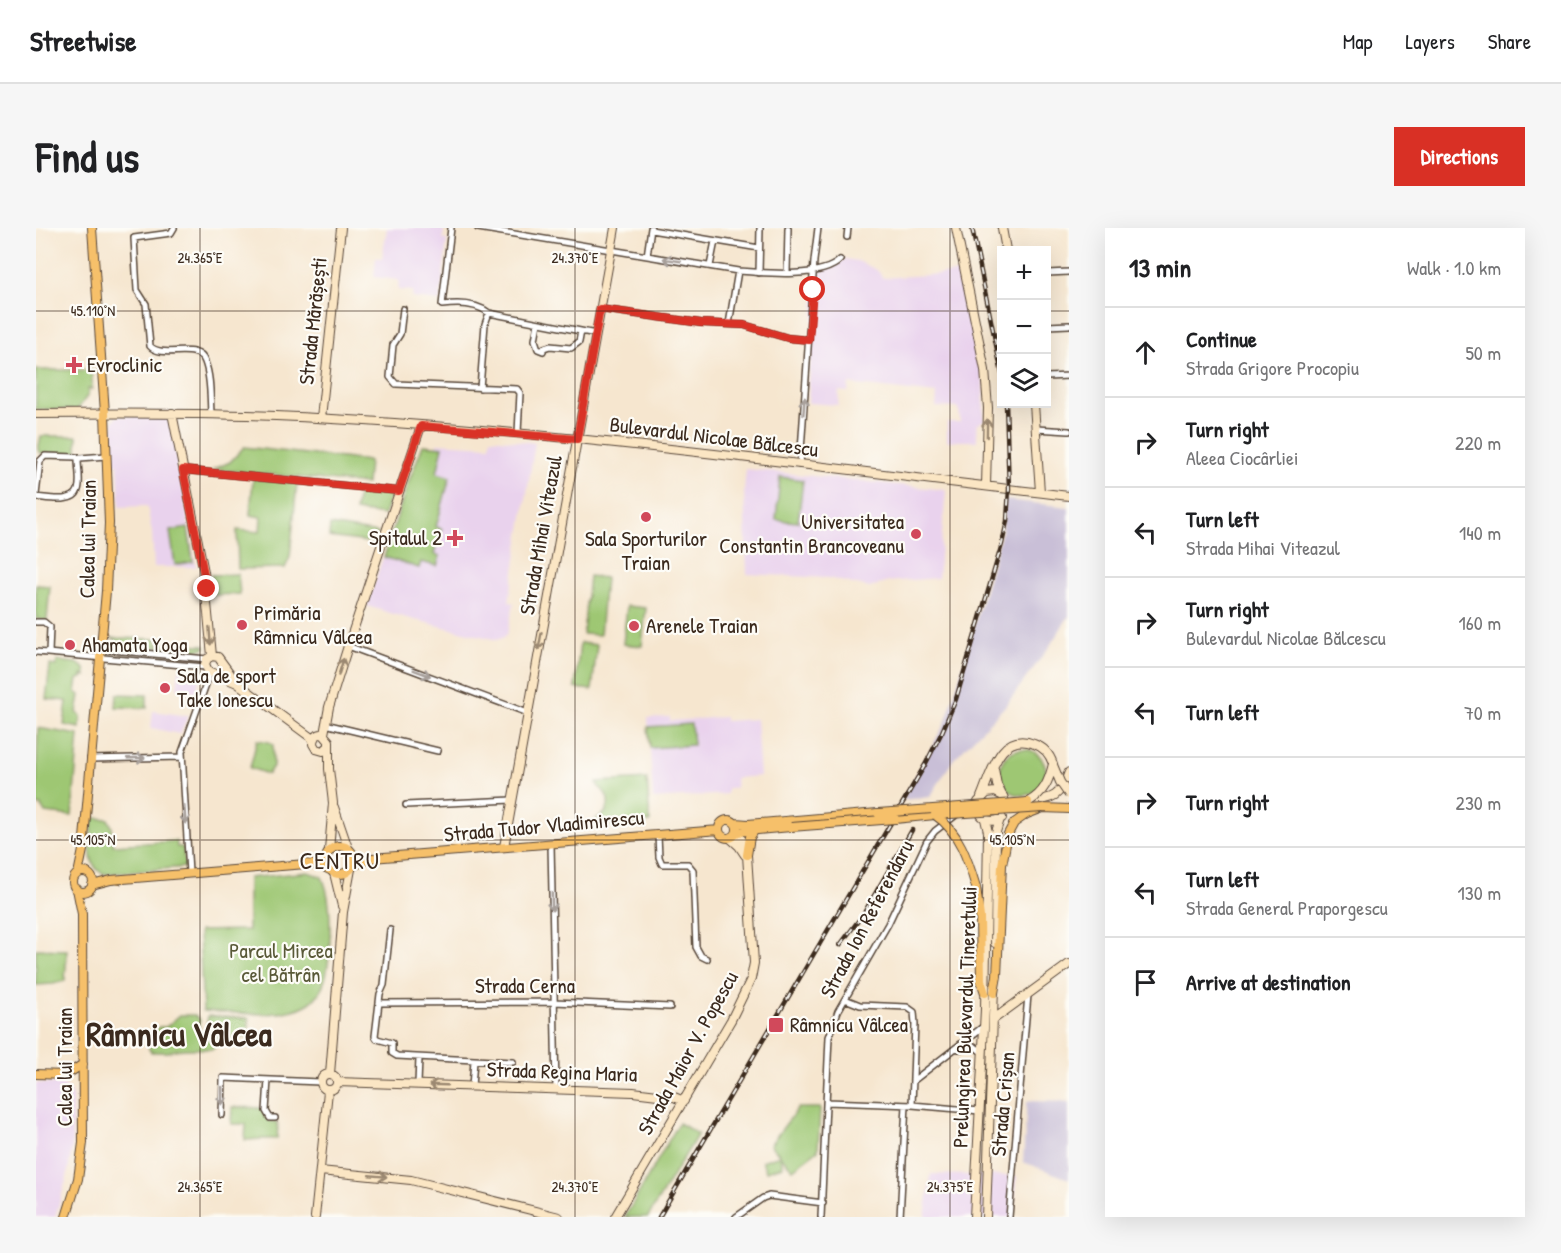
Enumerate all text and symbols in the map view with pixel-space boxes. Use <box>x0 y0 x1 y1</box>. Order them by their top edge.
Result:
text: Streetwise <box>30 22 136 60</box>
text: Map <box>1343 27 1372 56</box>
text: Layers <box>1405 27 1455 56</box>
text: Share <box>1488 27 1531 56</box>
button: Directions <box>1394 127 1525 186</box>
text: Find us <box>36 128 139 185</box>
map controls <box>997 246 1051 408</box>
button: + <box>997 246 1051 300</box>
text: 24.365°E <box>177 247 223 268</box>
text: 24.370°E <box>552 247 599 268</box>
text: 13 min <box>1129 250 1191 285</box>
text: Walk · 1.0 km <box>1407 254 1501 281</box>
one-way arrow <box>663 255 683 266</box>
street label: Strada Mărășești <box>291 256 334 386</box>
route start <box>799 276 825 302</box>
text: 45.110°N <box>71 300 115 321</box>
button: − <box>997 300 1051 354</box>
text: Continue <box>1186 324 1257 354</box>
icon: ahead <box>1129 336 1162 369</box>
text: 50 m <box>1465 339 1501 366</box>
place label: Evroclinic <box>87 350 163 379</box>
button: layers <box>997 354 1051 408</box>
text: Strada Grigore Procopiu <box>1186 354 1359 381</box>
marker: Evroclinic <box>65 356 83 374</box>
one-way arrow <box>799 397 810 417</box>
street label: Bulevardul Nicolae Bălcescu <box>608 409 821 464</box>
text: Turn right <box>1186 414 1269 444</box>
one-way arrow <box>981 418 993 438</box>
icon: right <box>1129 426 1162 459</box>
text: 220 m <box>1455 429 1501 456</box>
text: Aleea Ciocârliei <box>1186 444 1298 471</box>
street label: Strada Mihai Viteazul <box>512 452 569 617</box>
street label: Calea lui Traian <box>72 479 103 599</box>
text: Turn left <box>1186 504 1259 534</box>
place label: Universitatea Constantin Brancoveanu <box>719 507 905 560</box>
marker: Sala Sporturilor Traian <box>639 510 653 524</box>
icon: left <box>1129 516 1162 549</box>
text: 140 m <box>1459 519 1501 546</box>
place label: Spitalul 2 <box>369 523 442 552</box>
place label: Sala Sporturilor Traian <box>585 524 707 577</box>
marker: Universitatea Constantin Brancoveanu <box>909 527 923 541</box>
marker: Spitalul 2 <box>446 529 464 547</box>
text: Strada Mihai Viteazul <box>1186 534 1340 561</box>
route end <box>193 575 219 601</box>
text: Turn right <box>1186 594 1269 624</box>
place label: Primăria Râmnicu Vâlcea <box>254 598 372 651</box>
icon: right <box>1129 606 1162 639</box>
text: 160 m <box>1459 609 1501 636</box>
place label: Arenele Traian <box>646 611 758 640</box>
marker: Primăria Râmnicu Vâlcea <box>235 618 249 632</box>
marker: Arenele Traian <box>627 619 641 633</box>
text: Bulevardul Nicolae Bălcescu <box>1186 624 1386 651</box>
one-way arrow <box>205 626 216 646</box>
place label: Ahamata Yoga <box>82 630 187 659</box>
one-way arrow <box>535 631 546 651</box>
marker: Ahamata Yoga <box>63 638 77 652</box>
one-way arrow <box>336 658 347 677</box>
place label: Sala de sport Take Ionescu <box>177 661 277 714</box>
one-way arrow <box>412 669 431 680</box>
marker: Sala de sport Take Ionescu <box>158 681 172 695</box>
icon: left <box>1129 696 1162 729</box>
text: Turn left <box>1186 697 1259 727</box>
text: 70 m <box>1464 699 1501 726</box>
one-way arrow <box>125 752 145 764</box>
icon: right <box>1129 786 1162 819</box>
text: Turn right <box>1186 787 1269 817</box>
text: 230 m <box>1456 789 1501 816</box>
street label: Strada Tudor Vladimirescu <box>443 802 646 849</box>
one-way arrow <box>180 804 191 824</box>
text: 45.105°N <box>70 829 116 850</box>
text: 45.105°N <box>989 829 1035 850</box>
street label: Strada Ion Referendaru <box>813 834 921 1003</box>
district label: CENTRU <box>300 844 380 876</box>
text: Turn left <box>1186 864 1259 894</box>
icon: left <box>1129 876 1162 909</box>
text: 130 m <box>1458 879 1501 906</box>
street label: Prelungirea Bulevardul Tineretului <box>945 886 984 1148</box>
one-way arrow <box>546 892 558 912</box>
text: Strada General Praporgescu <box>1186 894 1388 921</box>
park label: Parcul Mircea cel Bătrân <box>229 936 333 989</box>
street label: Strada Maior V. Popescu <box>631 965 745 1140</box>
icon: arrive <box>1129 966 1162 999</box>
text: Arrive at destination <box>1186 967 1351 997</box>
street label: Strada Cerna <box>475 971 575 1000</box>
street label: Calea lui Traian <box>50 1008 79 1126</box>
place label: Râmnicu Vâlcea <box>790 1010 908 1039</box>
district label: Râmnicu Vâlcea <box>86 1012 272 1056</box>
marker: Râmnicu Vâlcea <box>767 1016 785 1034</box>
street label: Strada Crișan <box>984 1051 1022 1157</box>
street label: Strada Regina Maria <box>486 1054 638 1089</box>
one-way arrow <box>428 1079 448 1091</box>
one-way arrow <box>216 1086 228 1106</box>
one-way arrow <box>368 1171 388 1182</box>
text: 24.365°E <box>177 1176 223 1197</box>
text: 24.370°E <box>552 1176 599 1197</box>
text: 24.375°E <box>927 1176 974 1197</box>

